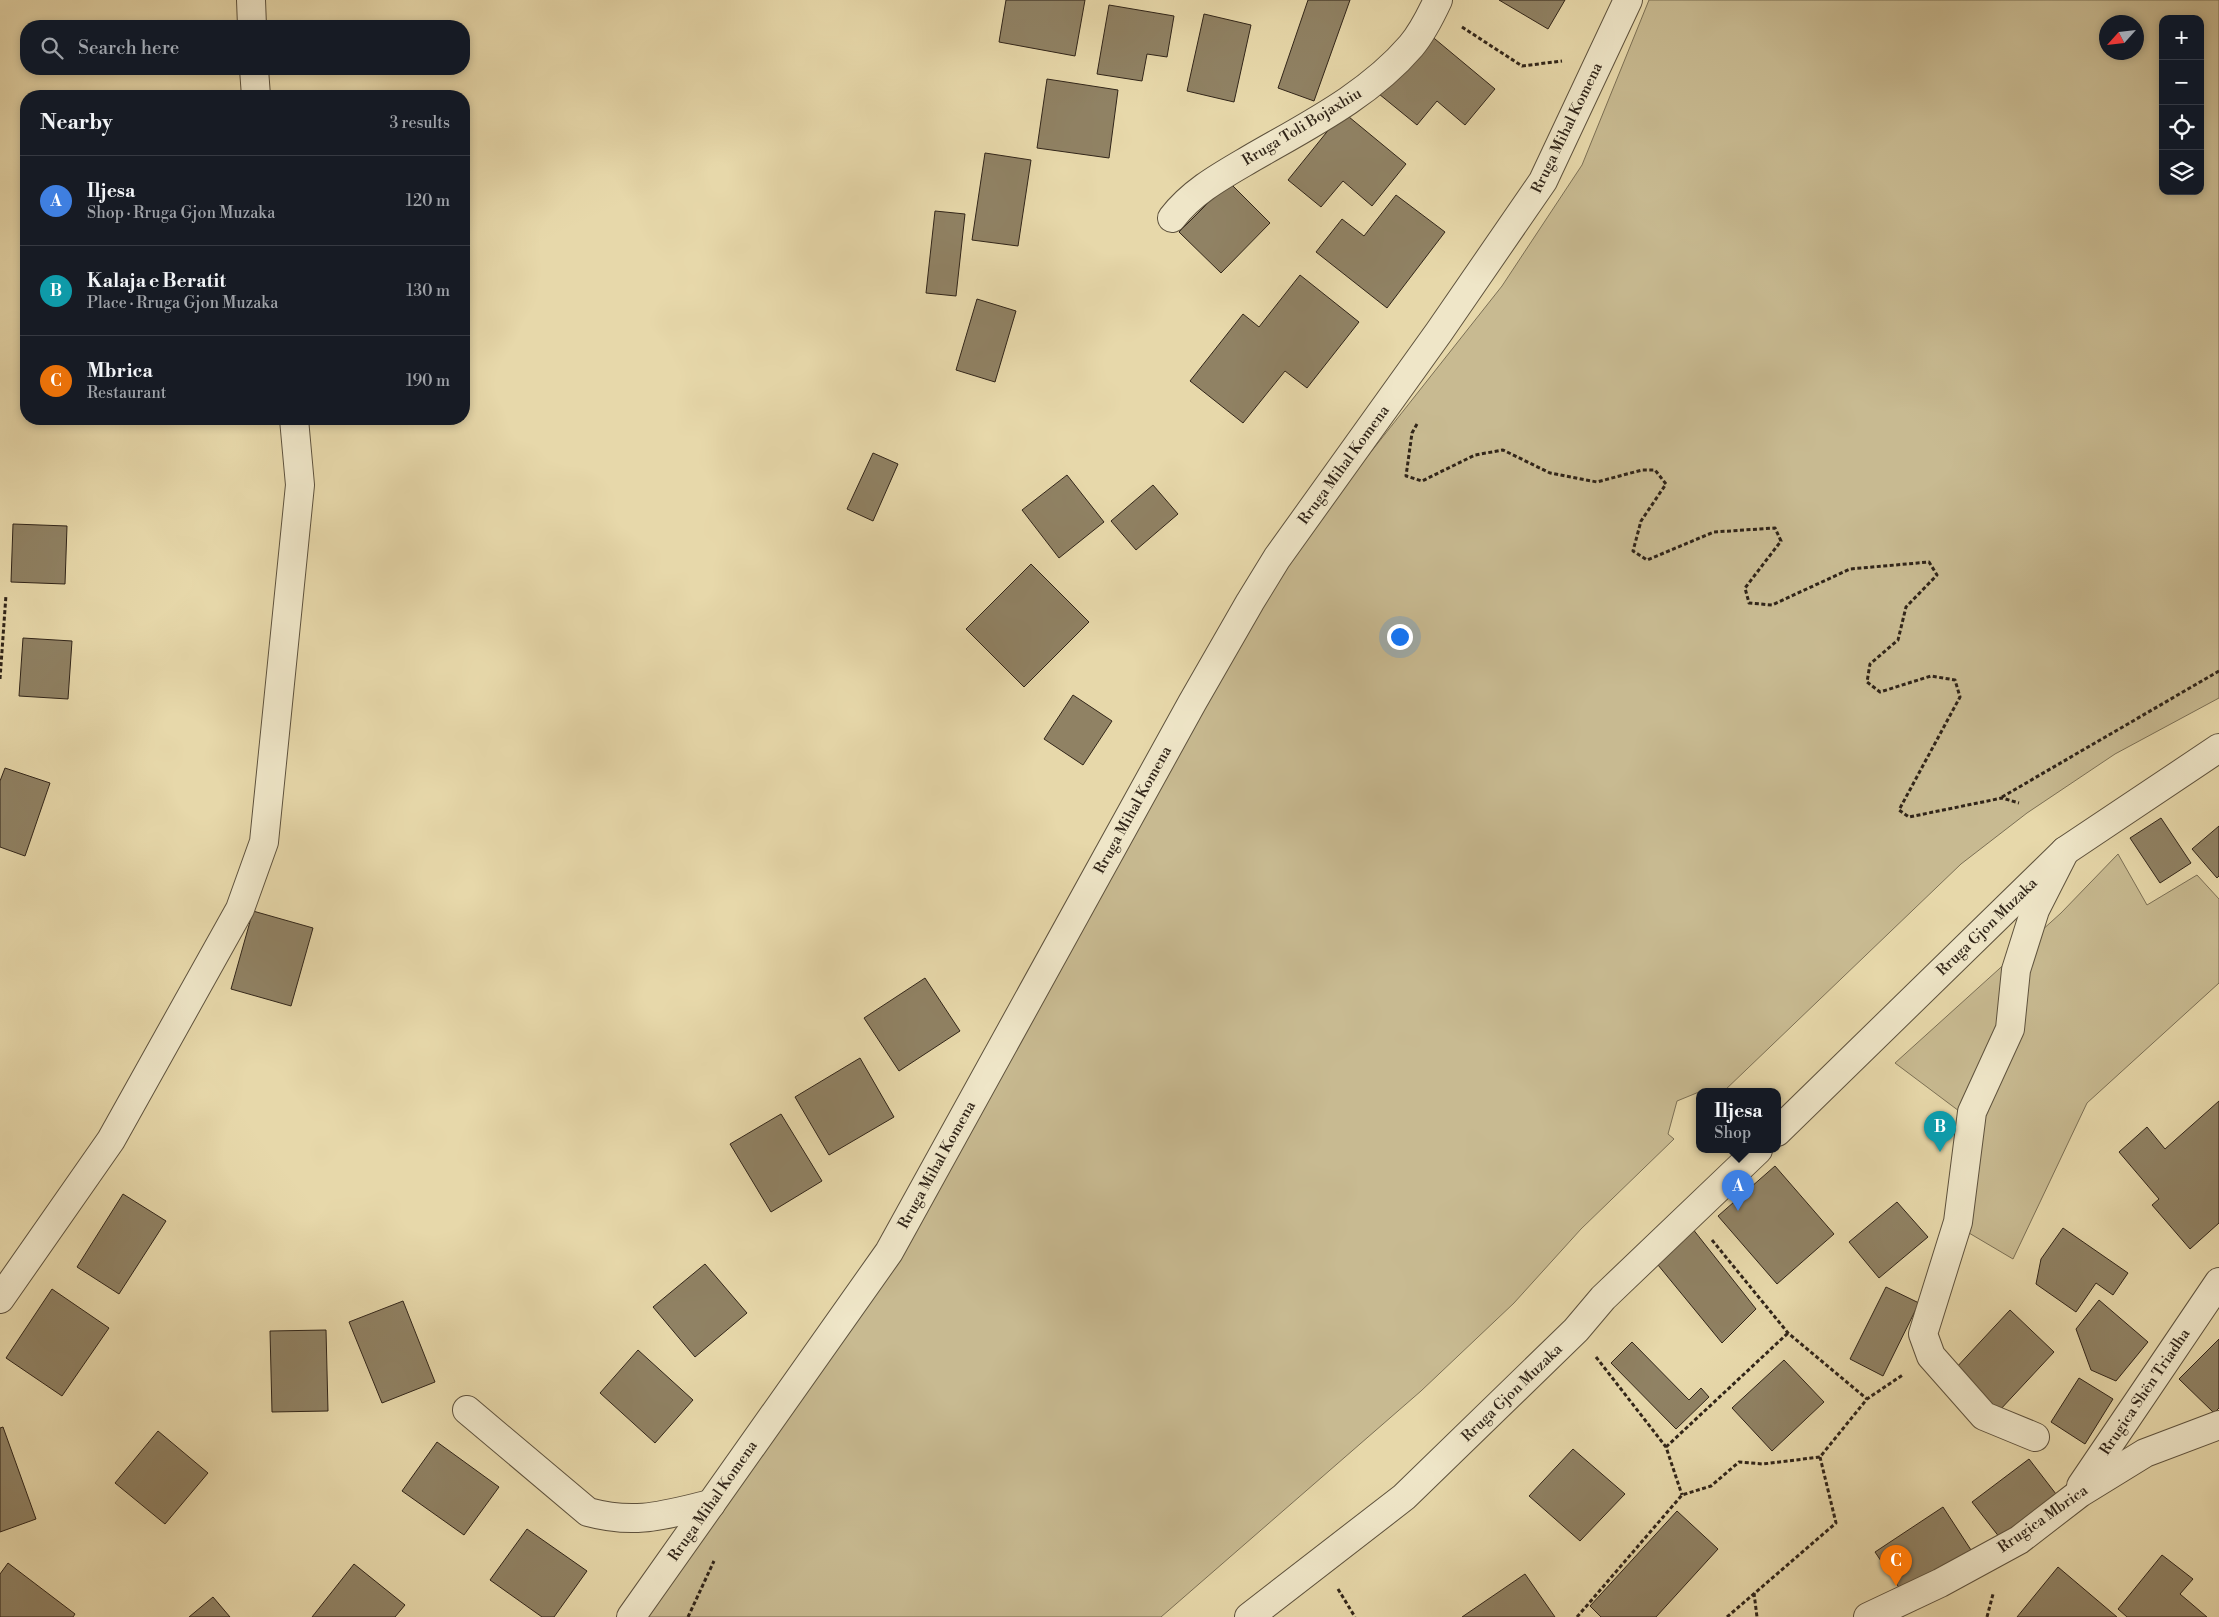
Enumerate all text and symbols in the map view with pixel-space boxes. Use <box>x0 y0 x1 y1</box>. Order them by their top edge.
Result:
north arrow <box>2099 15 2144 60</box>
map controls <box>2159 15 2204 195</box>
button: + <box>2159 15 2204 60</box>
search box <box>20 20 470 75</box>
icon: search <box>38 34 66 62</box>
text: Search here <box>78 36 179 60</box>
street label: Rruga Mihal Komena <box>1527 59 1607 196</box>
button: − <box>2159 60 2204 105</box>
street label: Rruga Toli Bojaxhiu <box>1239 84 1366 170</box>
button: locate <box>2159 105 2204 150</box>
text: Nearby <box>40 110 113 136</box>
text: 3 results <box>389 113 450 133</box>
button: layers <box>2159 150 2204 195</box>
text: Iljesa <box>87 179 135 203</box>
text: A <box>50 191 62 211</box>
text: 120 m <box>406 191 450 211</box>
text: Shop · Rruga Gjon Muzaka <box>87 203 275 223</box>
text: Kalaja e Beratit <box>87 269 226 293</box>
text: B <box>50 281 62 301</box>
text: 130 m <box>406 281 450 301</box>
text: Place · Rruga Gjon Muzaka <box>87 293 278 313</box>
text: Mbrica <box>87 359 153 383</box>
text: C <box>50 371 62 391</box>
text: 190 m <box>406 371 450 391</box>
text: Restaurant <box>87 383 166 403</box>
street label: Rruga Mihal Komena <box>1294 401 1394 528</box>
your location <box>1387 624 1413 650</box>
street label: Rruga Mihal Komena <box>1090 742 1176 877</box>
street label: Rruga Gjon Muzaka <box>1932 874 2042 980</box>
popup <box>1696 1088 1781 1153</box>
street label: Rruga Mihal Komena <box>894 1097 980 1232</box>
text: Iljesa <box>1714 1099 1763 1123</box>
pin: B <box>1924 1111 1956 1152</box>
text: Shop <box>1714 1123 1751 1143</box>
pin: A <box>1722 1170 1754 1211</box>
street label: Rrugica Shën Triadha <box>2096 1325 2195 1459</box>
street label: Rruga Gjon Muzaka <box>1457 1340 1567 1446</box>
street label: Rruga Mihal Komena <box>664 1437 762 1565</box>
street label: Rrugica Mbrica <box>1994 1481 2092 1557</box>
pin: C <box>1880 1545 1912 1586</box>

